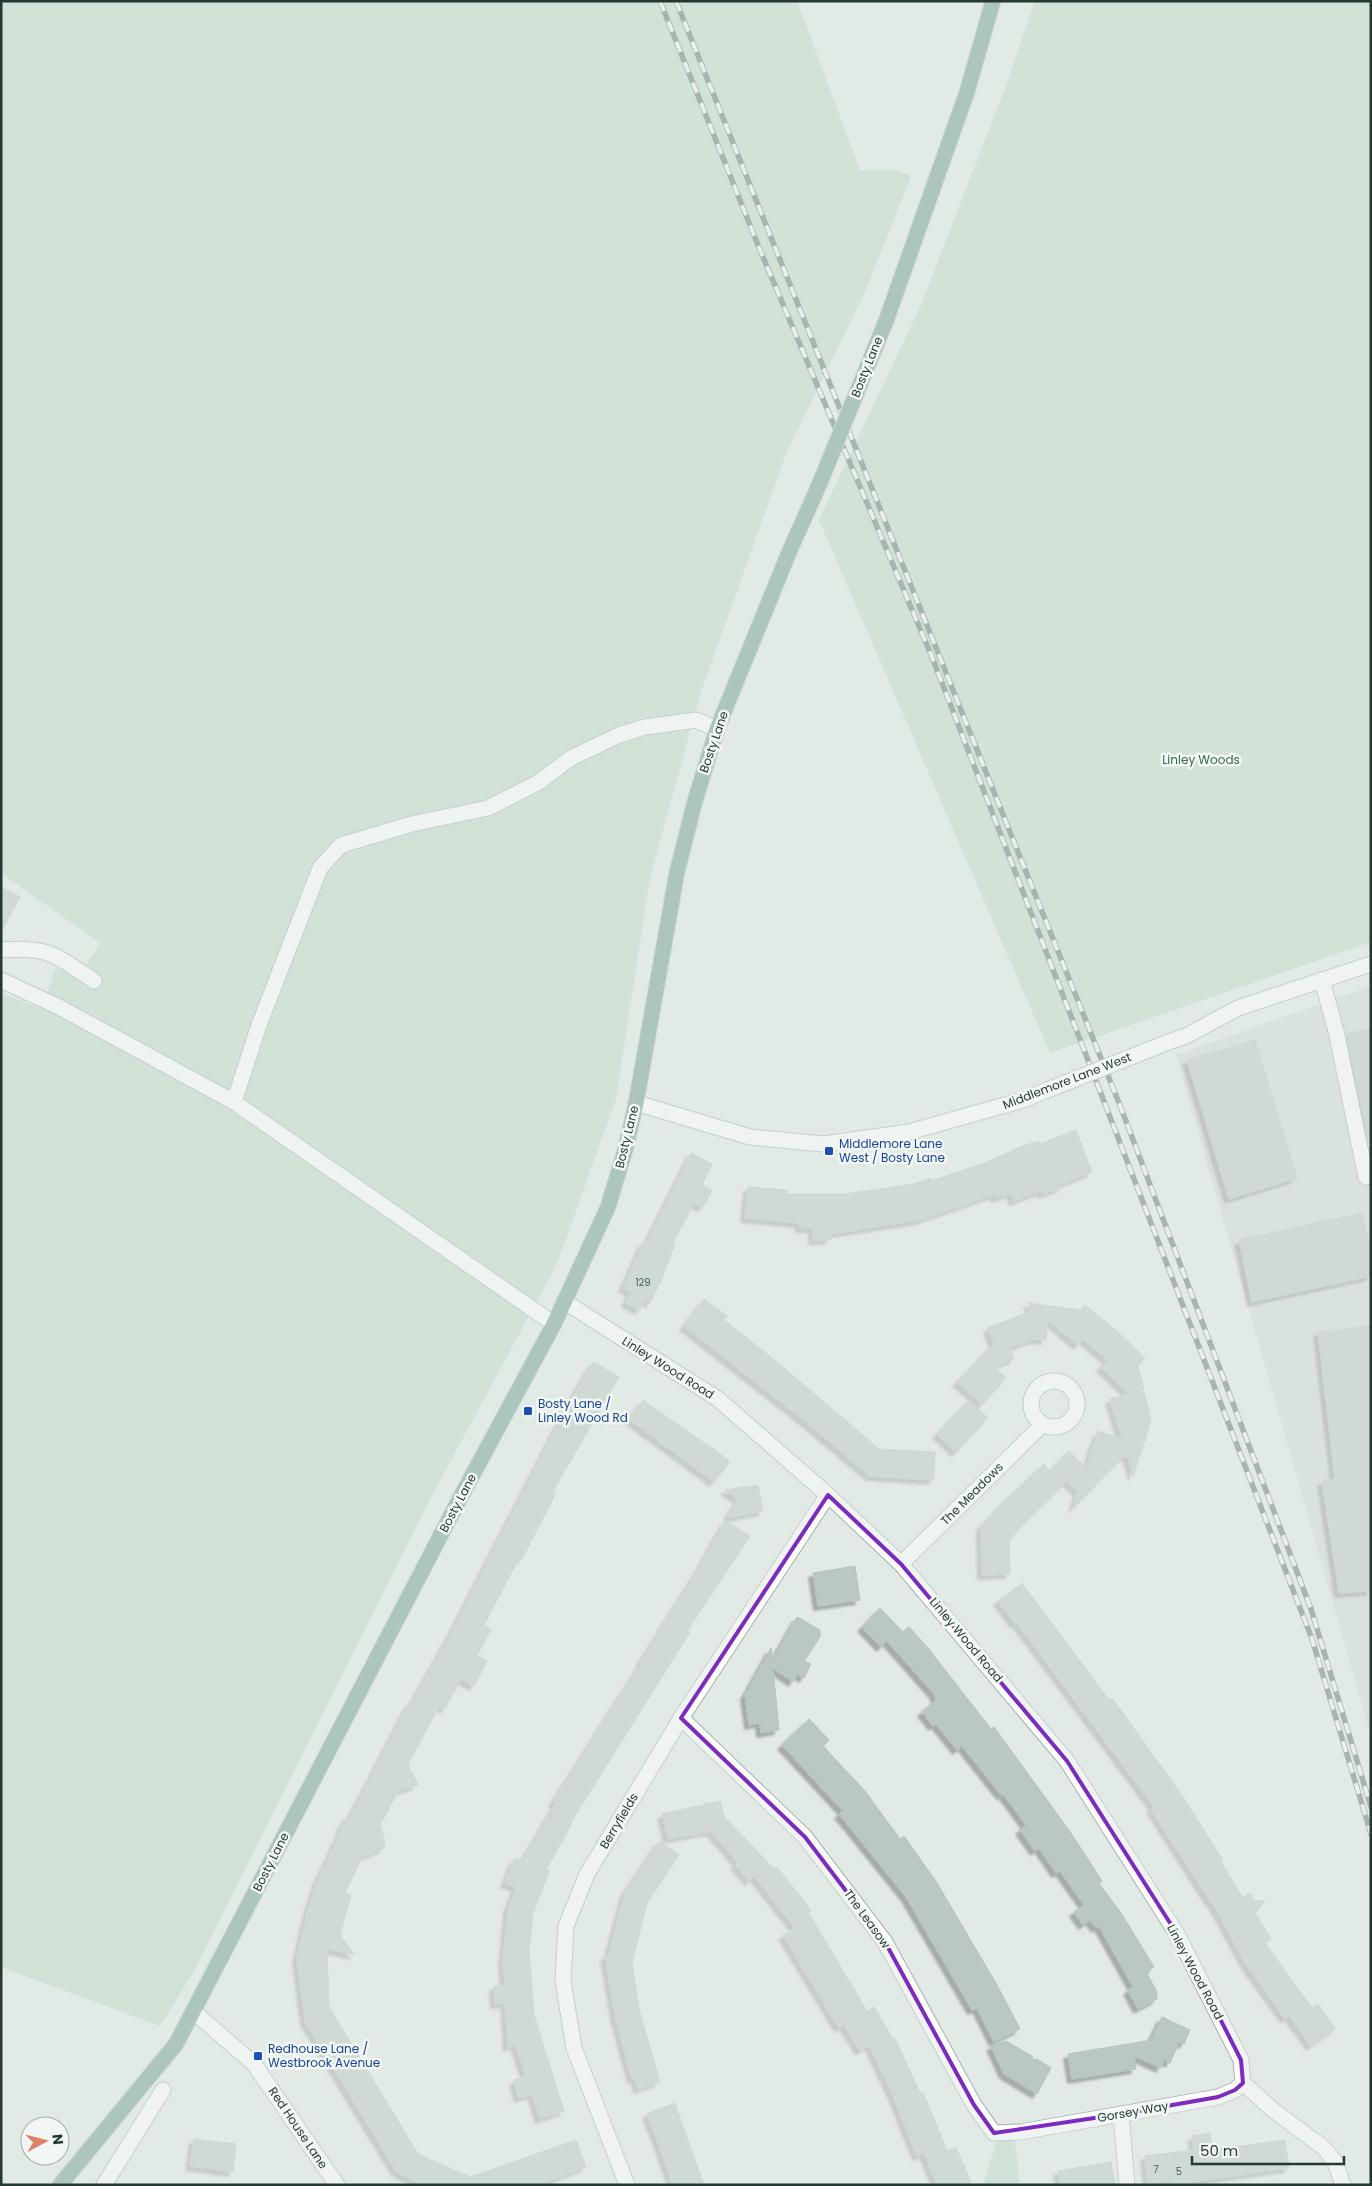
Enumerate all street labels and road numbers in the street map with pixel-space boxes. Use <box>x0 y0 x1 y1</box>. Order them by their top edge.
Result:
street label: Bosty Lane <box>847 334 886 400</box>
street label: Bosty Lane <box>695 709 732 775</box>
street label: Middlemore Lane West <box>1000 1048 1134 1113</box>
street label: Bosty Lane <box>611 1104 643 1170</box>
street label: Linley Wood Road <box>619 1332 718 1403</box>
street label: The Meadows <box>936 1458 1007 1529</box>
street label: Bosty Lane <box>435 1470 480 1535</box>
street label: Linley Wood Road <box>926 1594 1007 1686</box>
street label: Berryfields <box>595 1790 642 1852</box>
street label: Bosty Lane <box>248 1829 293 1894</box>
street label: The Leasow <box>840 1886 895 1952</box>
street label: Linley Wood Road <box>1163 1921 1228 2022</box>
street label: Red House Lane <box>265 2084 332 2172</box>
street label: Gorsey Way <box>1096 2097 1170 2126</box>

